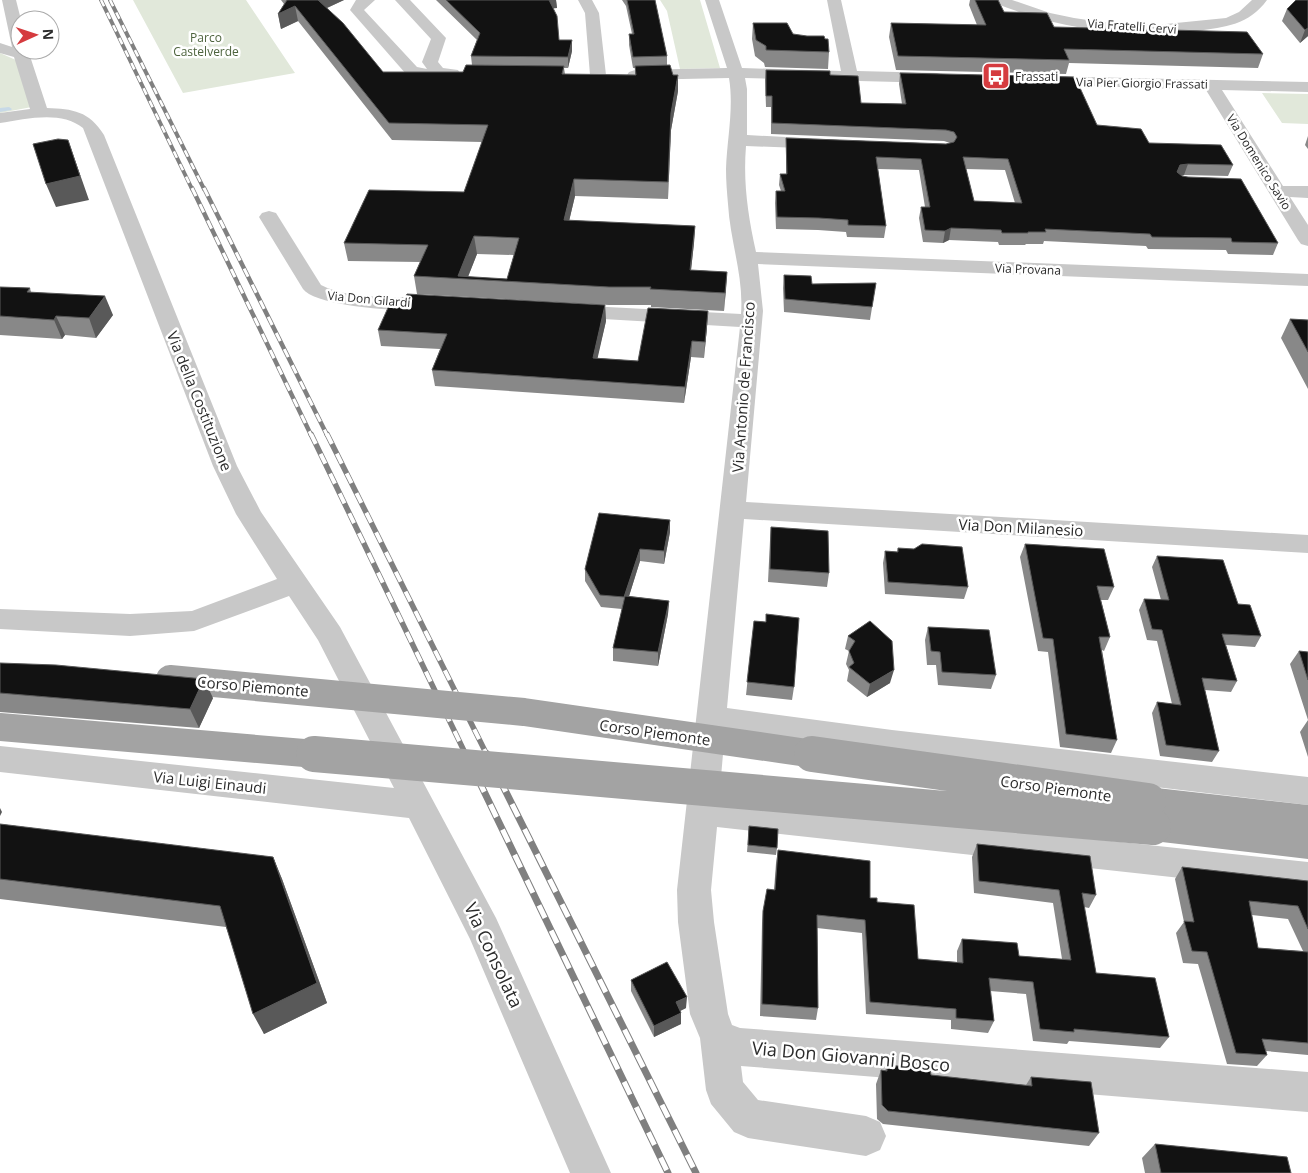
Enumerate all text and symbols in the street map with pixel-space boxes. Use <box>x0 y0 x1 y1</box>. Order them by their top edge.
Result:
north arrow <box>10 10 60 60</box>
street label: Via Fratelli Cervi <box>1087 14 1177 38</box>
text: N <box>39 28 58 40</box>
park label: Parco Castelverde <box>173 29 239 60</box>
bus stop icon: Frassati <box>981 61 1011 91</box>
place label: Frassati <box>1015 68 1058 85</box>
street label: Via Pier Giorgio Frassati <box>1076 73 1208 93</box>
street label: Via Domenico Savio <box>1223 111 1295 213</box>
street label: Via Provana <box>995 259 1061 279</box>
street label: Via Don Gilardi <box>327 287 411 311</box>
street label: Via Antonio de Francisco <box>727 301 759 473</box>
street label: Via della Costituzione <box>163 328 237 474</box>
street label: Via Don Milanesio <box>958 514 1084 540</box>
street label: Corso Piemonte <box>196 671 310 701</box>
street label: Corso Piemonte <box>598 714 712 750</box>
street label: Via Luigi Einaudi <box>153 766 267 798</box>
street label: Corso Piemonte <box>999 770 1113 806</box>
street label: Via Consolata <box>459 898 529 1012</box>
street label: Via Don Giovanni Bosco <box>751 1035 951 1077</box>

